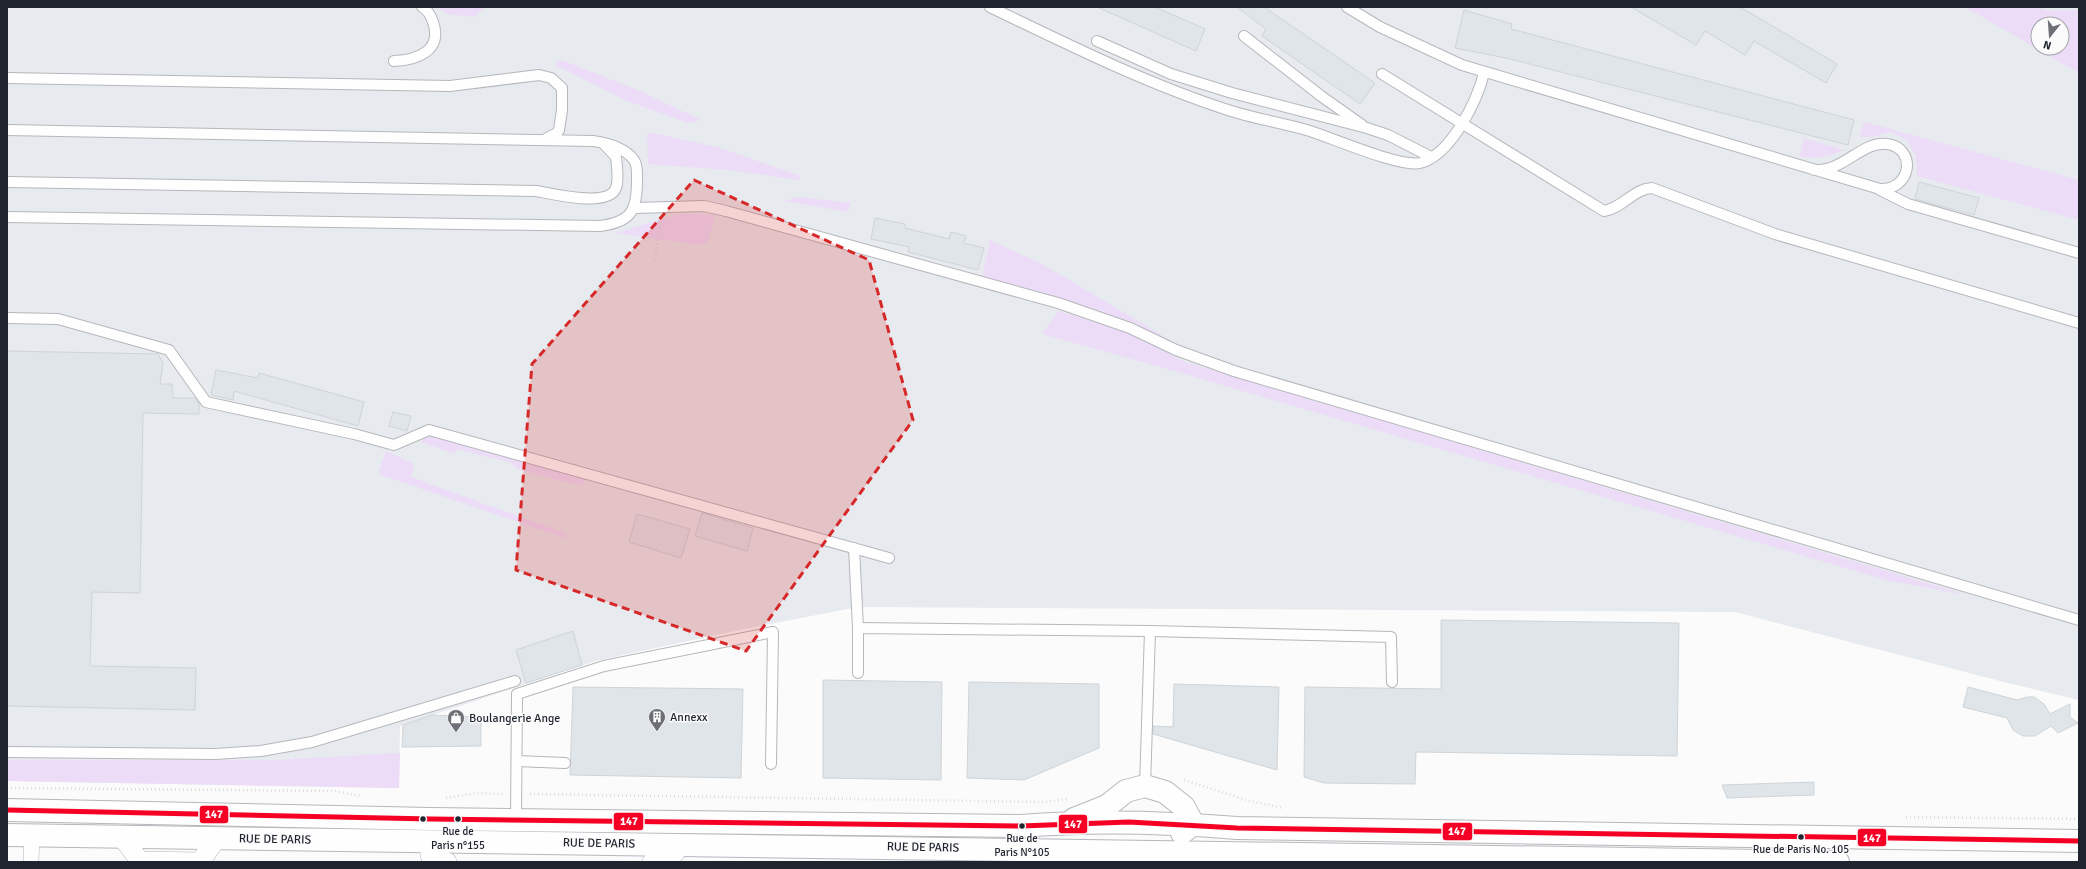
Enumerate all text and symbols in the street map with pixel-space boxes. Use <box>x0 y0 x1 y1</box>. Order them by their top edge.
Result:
north arrow <box>2030 16 2070 56</box>
text: N <box>2042 38 2053 52</box>
building icon: Annexx <box>647 707 667 732</box>
shop icon: Boulangerie Ange <box>446 708 466 733</box>
place label: Annexx <box>670 710 708 725</box>
place label: Boulangerie Ange <box>469 711 560 726</box>
line badge: 147 <box>199 805 229 824</box>
text: 147 <box>205 808 223 821</box>
line badge: 147 <box>613 812 644 831</box>
unlabelled marker <box>418 814 428 824</box>
marker: Rue de Paris n°155 <box>453 814 463 824</box>
line badge: 147 <box>1058 814 1088 834</box>
text: 147 <box>620 815 638 828</box>
text: 147 <box>1064 818 1082 831</box>
marker: Rue de Paris N°105 <box>1017 821 1027 831</box>
line badge: 147 <box>1442 822 1473 841</box>
place label: Rue de Paris n°155 <box>431 825 485 852</box>
text: 147 <box>1448 825 1466 838</box>
line badge: 147 <box>1857 828 1887 847</box>
street label: RUE DE PARIS <box>239 831 312 848</box>
place label: Rue de Paris N°105 <box>994 832 1050 859</box>
marker: Rue de Paris No. 105 <box>1796 832 1806 842</box>
text: 147 <box>1863 832 1881 845</box>
street label: RUE DE PARIS <box>563 835 636 852</box>
street label: RUE DE PARIS <box>887 839 960 856</box>
place label: Rue de Paris No. 105 <box>1753 843 1849 856</box>

